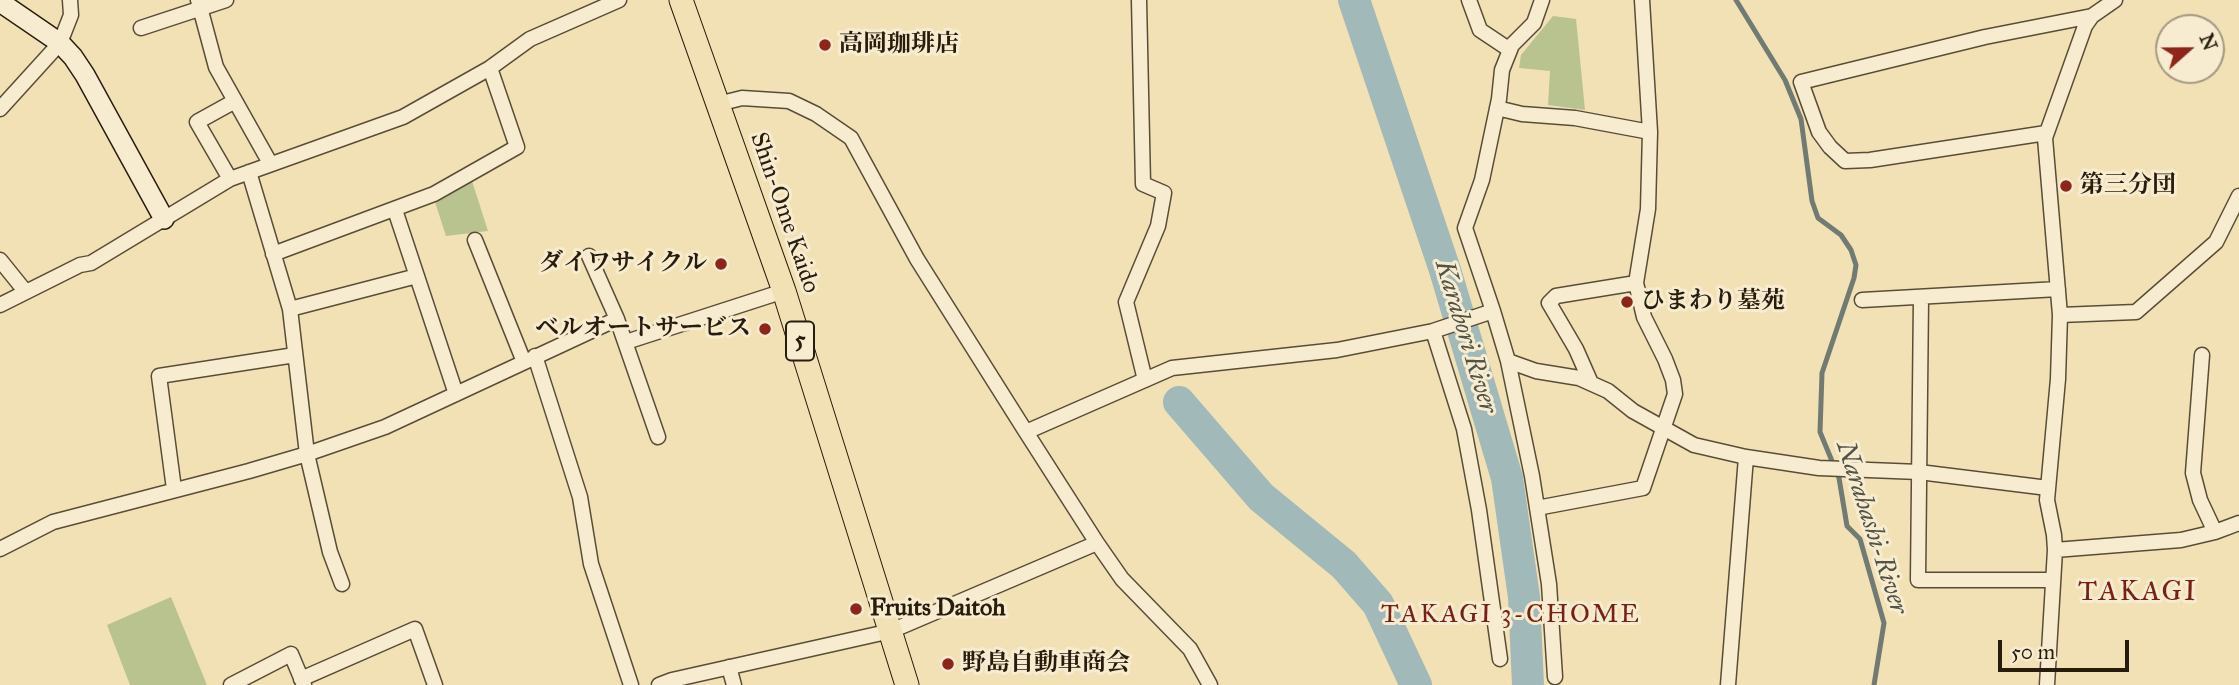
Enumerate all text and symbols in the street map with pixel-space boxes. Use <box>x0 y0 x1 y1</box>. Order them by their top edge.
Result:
north arrow <box>2155 14 2225 84</box>
text: N <box>2195 30 2222 54</box>
place label: 高岡珈琲店 <box>839 31 959 59</box>
marker: 高岡珈琲店 <box>817 37 833 53</box>
street label: Shin-Ome Kaido <box>743 129 825 297</box>
place label: 第三分団 <box>2080 172 2176 200</box>
marker: 第三分団 <box>2058 178 2074 194</box>
place label: ダイワサイクル <box>539 250 707 278</box>
marker: ダイワサイクル <box>713 256 729 272</box>
water label: Karabori River <box>1427 257 1503 417</box>
place label: ひまわり墓苑 <box>1641 288 1785 316</box>
marker: ひまわり墓苑 <box>1619 294 1635 310</box>
place label: ベルオートサービス <box>535 315 751 343</box>
marker: ベルオートサービス <box>757 321 773 337</box>
road number: 5 <box>786 322 814 360</box>
water label: Narahashi-River <box>1828 438 1914 618</box>
district label: TAKAGI <box>2079 576 2197 610</box>
place label: Fruits Daitoh <box>870 595 1005 623</box>
district label: TAKAGI 3-CHOME <box>1383 600 1639 632</box>
marker: Fruits Daitoh <box>848 601 864 617</box>
scale bar <box>2001 626 2132 670</box>
text: 50 m <box>2011 639 2055 665</box>
place label: 野島自動車商会 <box>962 650 1130 678</box>
marker: 野島自動車商会 <box>940 656 956 672</box>

